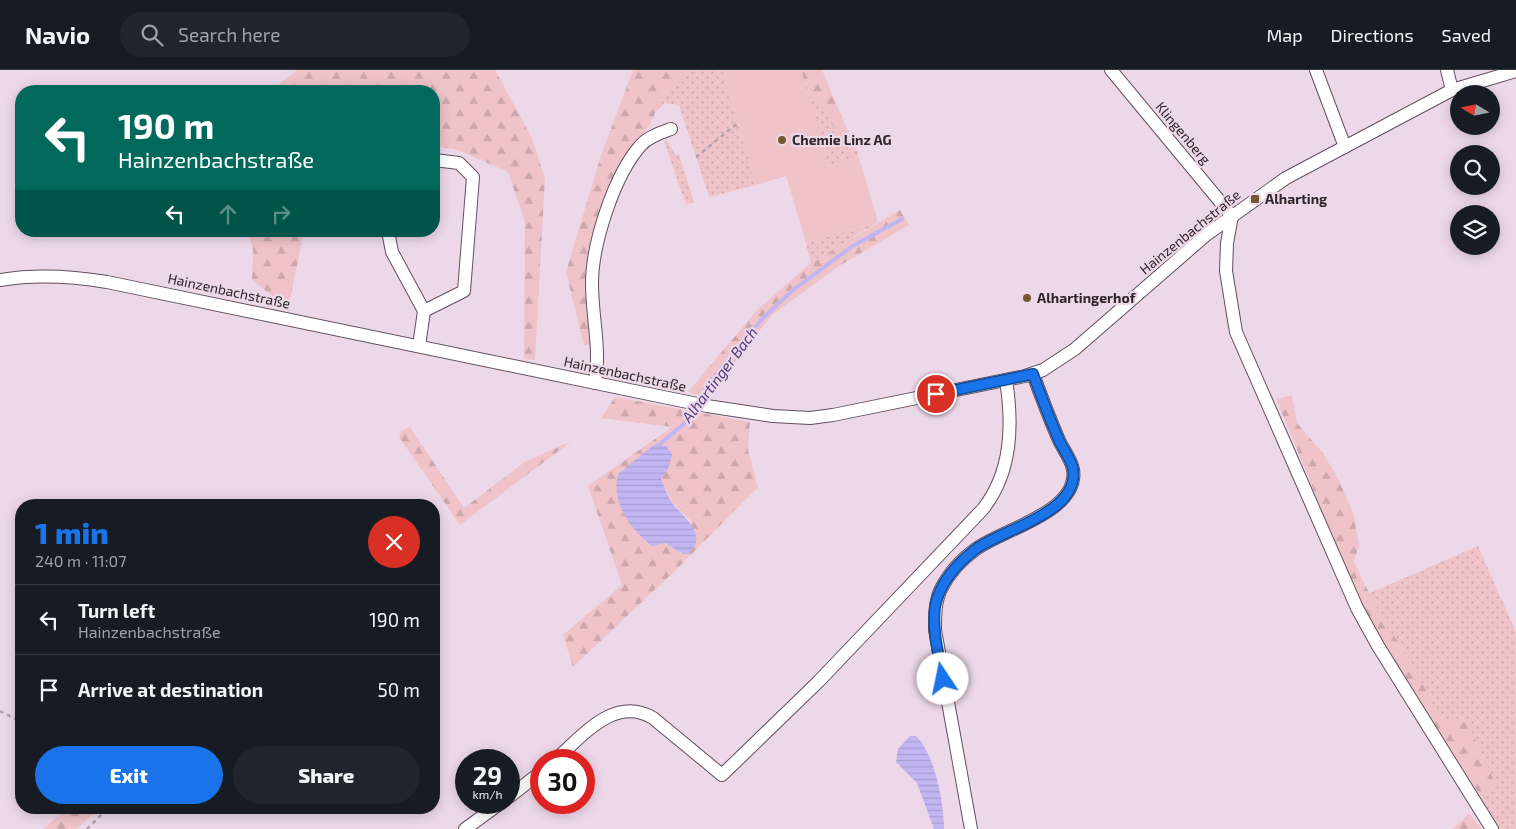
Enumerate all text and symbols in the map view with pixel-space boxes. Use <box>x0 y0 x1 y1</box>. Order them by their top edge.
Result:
search box <box>120 12 470 57</box>
text: Navio <box>25 20 90 49</box>
icon: search <box>138 21 166 49</box>
text: Search here <box>178 23 280 46</box>
text: Map <box>1266 24 1303 46</box>
text: Directions <box>1331 24 1414 46</box>
text: Saved <box>1442 24 1491 46</box>
north arrow <box>1450 85 1500 135</box>
map controls <box>1450 85 1500 255</box>
street label: Klingenberg <box>1152 98 1215 168</box>
text: 190 m <box>118 104 214 146</box>
icon: left <box>35 105 100 170</box>
place label: Chemie Linz AG <box>792 131 892 148</box>
marker: Chemie Linz AG <box>776 134 788 146</box>
button: search <box>1450 145 1500 195</box>
text: Hainzenbachstraße <box>118 146 314 172</box>
street label: Hainzenbachstraße <box>1136 186 1244 277</box>
place label: Alharting <box>1265 190 1327 207</box>
marker: Alharting <box>1249 193 1261 205</box>
icon: left <box>161 200 189 228</box>
icon: ahead <box>214 200 242 228</box>
icon: right <box>267 200 295 228</box>
button: layers <box>1450 205 1500 255</box>
street label: Hainzenbachstraße <box>166 269 292 312</box>
place label: Alhartingerhof <box>1037 289 1136 306</box>
marker: Alhartingerhof <box>1021 292 1033 304</box>
water label: Alhartinger Bach <box>677 323 761 426</box>
street label: Hainzenbachstraße <box>562 352 688 395</box>
pin <box>915 373 957 415</box>
icon: arrive <box>922 380 950 408</box>
text: 1 min <box>35 514 109 550</box>
button: close <box>368 516 420 568</box>
text: 240 m · 11:07 <box>35 551 126 570</box>
text: Turn left <box>78 599 155 622</box>
icon: left <box>35 606 63 634</box>
text: 190 m <box>369 608 420 631</box>
text: Hainzenbachstraße <box>78 622 221 641</box>
position arrow <box>916 652 968 704</box>
icon: arrive <box>35 676 63 704</box>
text: Arrive at destination <box>78 678 263 701</box>
text: 50 m <box>377 678 420 701</box>
button: Exit <box>35 746 223 804</box>
button: Share <box>233 746 420 804</box>
speed limit sign: 30 <box>530 749 595 814</box>
text: 29 <box>473 760 502 790</box>
text: km/h <box>473 787 502 801</box>

